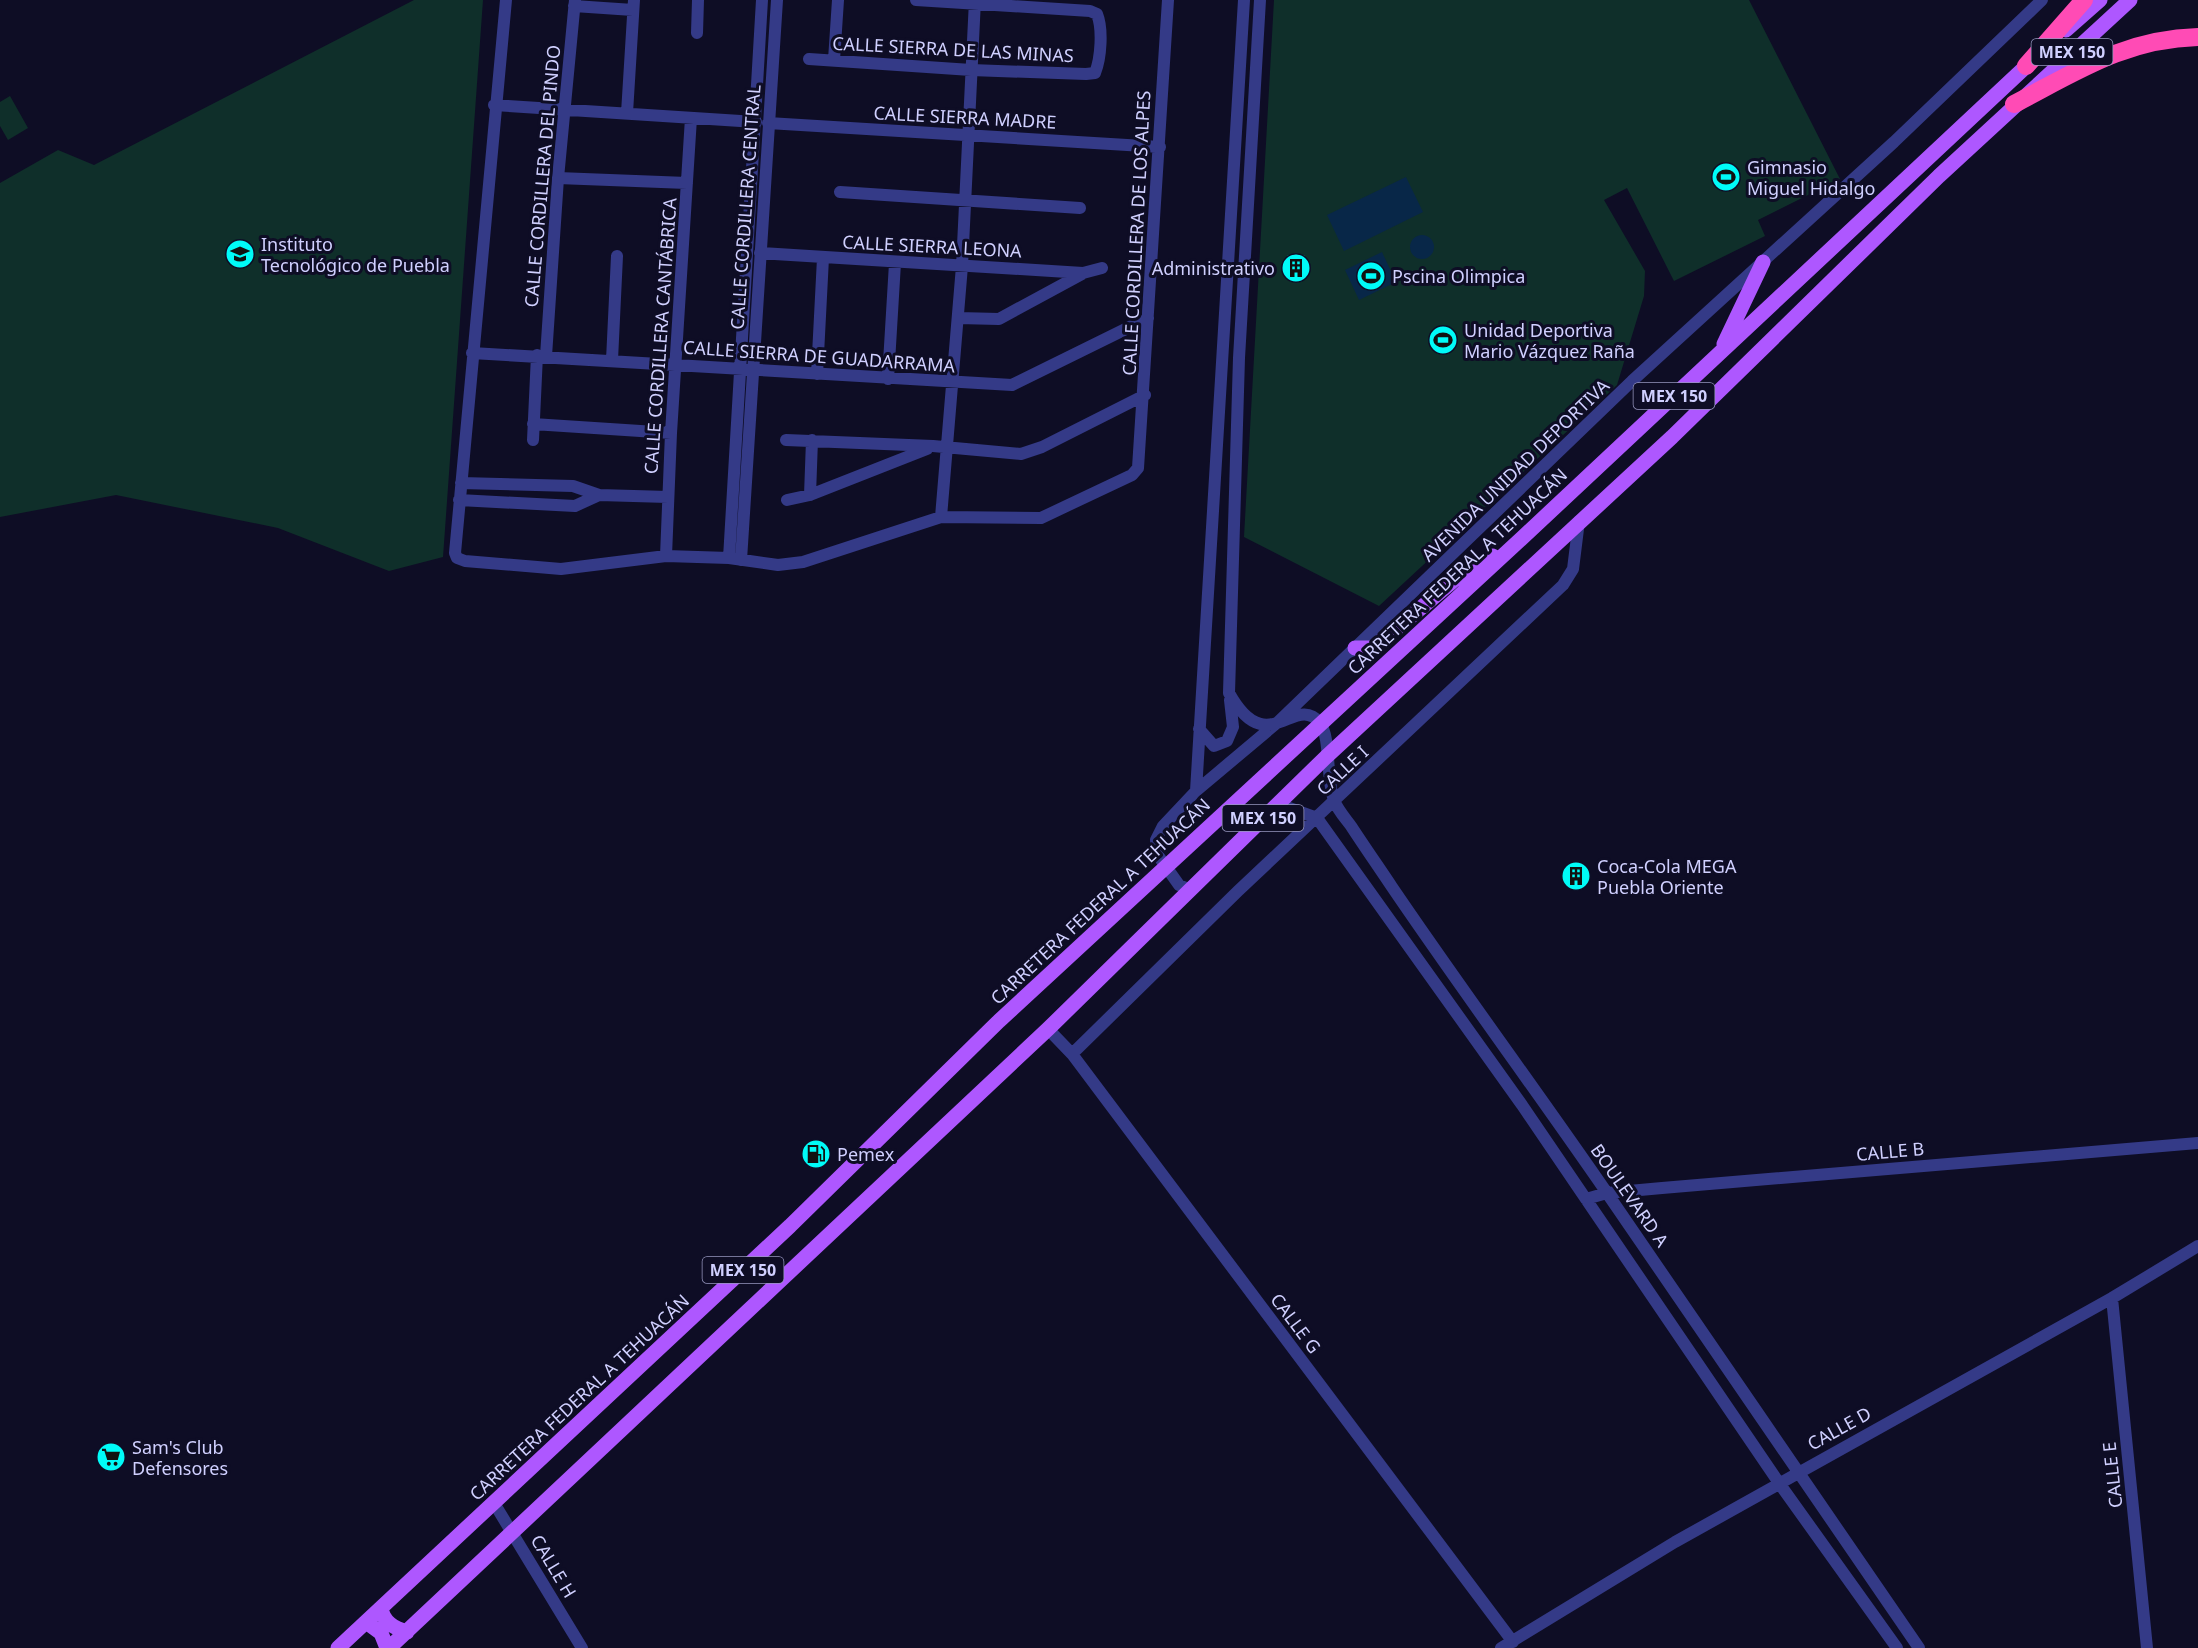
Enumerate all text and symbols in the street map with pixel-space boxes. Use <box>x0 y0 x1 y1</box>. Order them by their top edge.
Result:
street label: CALLE SIERRA DE LAS MINAS <box>832 31 1074 67</box>
road number: MEX 150 <box>2032 39 2112 65</box>
street label: CALLE CORDILLERA DEL PINDO <box>519 44 565 308</box>
street label: CALLE CORDILLERA CENTRAL <box>724 84 766 330</box>
street label: CALLE CORDILLERA DE LOS ALPES <box>1117 90 1155 376</box>
street label: CALLE SIERRA MADRE <box>873 100 1057 134</box>
place label: Gimnasio Miguel Hidalgo <box>1747 155 1875 200</box>
sports icon: Gimnasio Miguel Hidalgo <box>1710 161 1742 193</box>
street label: CALLE CORDILLERA CANTÁBRICA <box>638 197 682 475</box>
street label: CALLE SIERRA LEONA <box>842 229 1023 263</box>
place label: Instituto Tecnológico de Puebla <box>261 232 450 277</box>
school or university icon: Instituto Tecnológico de Puebla <box>224 238 256 270</box>
building icon: Administrativo <box>1280 252 1312 284</box>
place label: Administrativo <box>1152 256 1275 280</box>
sports icon: Pscina Olimpica <box>1355 260 1387 292</box>
place label: Pscina Olimpica <box>1392 264 1525 288</box>
place label: Unidad Deportiva Mario Vázquez Raña <box>1464 318 1635 363</box>
sports icon: Unidad Deportiva Mario Vázquez Raña <box>1427 324 1459 356</box>
street label: CALLE SIERRA DE GUADARRAMA <box>682 335 956 378</box>
street label: AVENIDA UNIDAD DEPORTIVA <box>1416 373 1614 566</box>
road number: MEX 150 <box>1634 383 1714 409</box>
street label: CARRETERA FEDERAL A TEHUACÁN <box>1342 463 1572 679</box>
street label: CALLE I <box>1311 740 1373 800</box>
street label: CARRETERA FEDERAL A TEHUACÁN <box>985 793 1215 1009</box>
road number: MEX 150 <box>1222 805 1304 831</box>
place label: Coca-Cola MEGA Puebla Oriente <box>1597 854 1737 899</box>
building icon: Coca-Cola MEGA Puebla Oriente <box>1560 860 1592 892</box>
street label: CALLE B <box>1855 1136 1925 1166</box>
fuel station icon: Pemex <box>800 1138 832 1170</box>
street label: BOULEVARD A <box>1586 1139 1675 1252</box>
place label: Pemex <box>837 1142 895 1166</box>
road number: MEX 150 <box>702 1257 783 1283</box>
street label: CALLE G <box>1265 1288 1327 1358</box>
street label: CARRETERA FEDERAL A TEHUACÁN <box>464 1289 694 1505</box>
street label: CALLE D <box>1803 1401 1875 1455</box>
place label: Sam's Club Defensores <box>132 1435 228 1480</box>
supermarket icon: Sam's Club Defensores <box>95 1441 127 1473</box>
street label: CALLE E <box>2097 1441 2127 1509</box>
street label: CALLE H <box>526 1530 582 1602</box>

